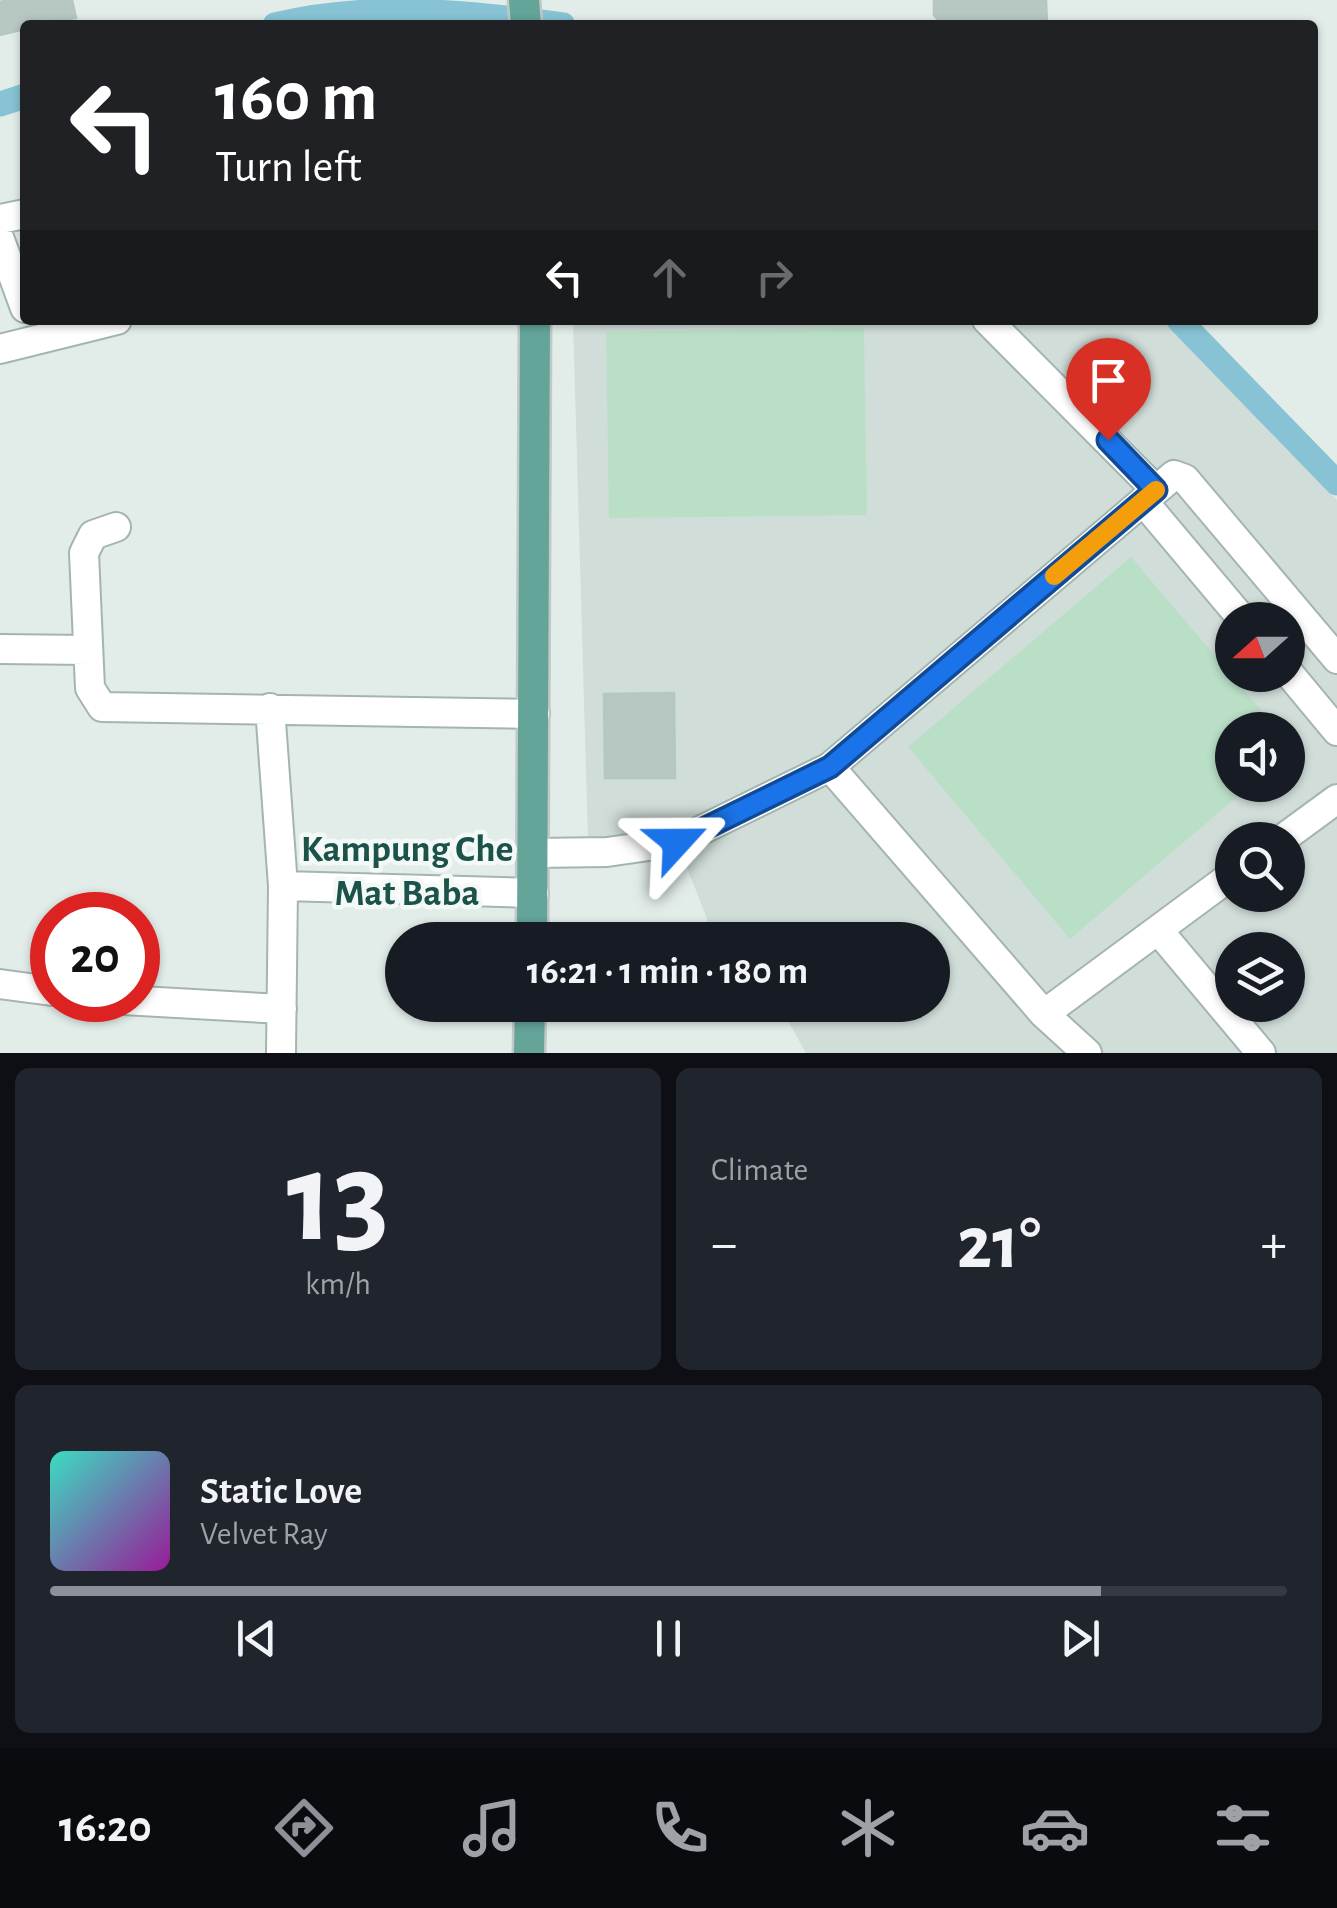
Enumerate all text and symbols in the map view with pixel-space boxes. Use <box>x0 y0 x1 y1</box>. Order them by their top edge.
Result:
icon: left <box>50 60 180 190</box>
text: 160 m <box>215 63 378 133</box>
text: Turn left <box>215 145 362 190</box>
icon: left <box>537 250 592 305</box>
icon: ahead <box>642 250 697 305</box>
icon: right <box>747 250 802 305</box>
pin <box>1066 338 1151 441</box>
icon: arrive <box>1081 353 1136 408</box>
north arrow <box>1215 602 1305 692</box>
map controls <box>1215 602 1305 1022</box>
button: sound <box>1215 712 1305 802</box>
position arrow <box>625 790 729 894</box>
button: search <box>1215 822 1305 912</box>
district label: Kampung Che Mat Baba <box>301 831 513 913</box>
speed limit sign: 20 <box>30 892 160 1022</box>
button: layers <box>1215 932 1305 1022</box>
text: 16:21 · 1 min · 180 m <box>527 953 808 991</box>
text: 13 <box>287 1135 389 1265</box>
text: Climate <box>711 1154 808 1186</box>
text: 21° <box>957 1207 1041 1282</box>
text: − <box>711 1217 737 1272</box>
text: + <box>1261 1217 1287 1272</box>
text: km/h <box>305 1268 371 1300</box>
text: Static Love <box>200 1473 362 1511</box>
text: Velvet Ray <box>200 1518 328 1550</box>
icon: previous <box>229 1611 284 1666</box>
icon: pause <box>641 1611 696 1666</box>
icon: next <box>1053 1611 1108 1666</box>
icon: directions <box>269 1793 339 1863</box>
icon: music <box>457 1793 527 1863</box>
icon: phone <box>645 1793 715 1863</box>
icon: climate <box>833 1793 903 1863</box>
icon: car <box>1020 1793 1090 1863</box>
icon: filters <box>1208 1793 1278 1863</box>
text: 16:20 <box>59 1805 152 1850</box>

